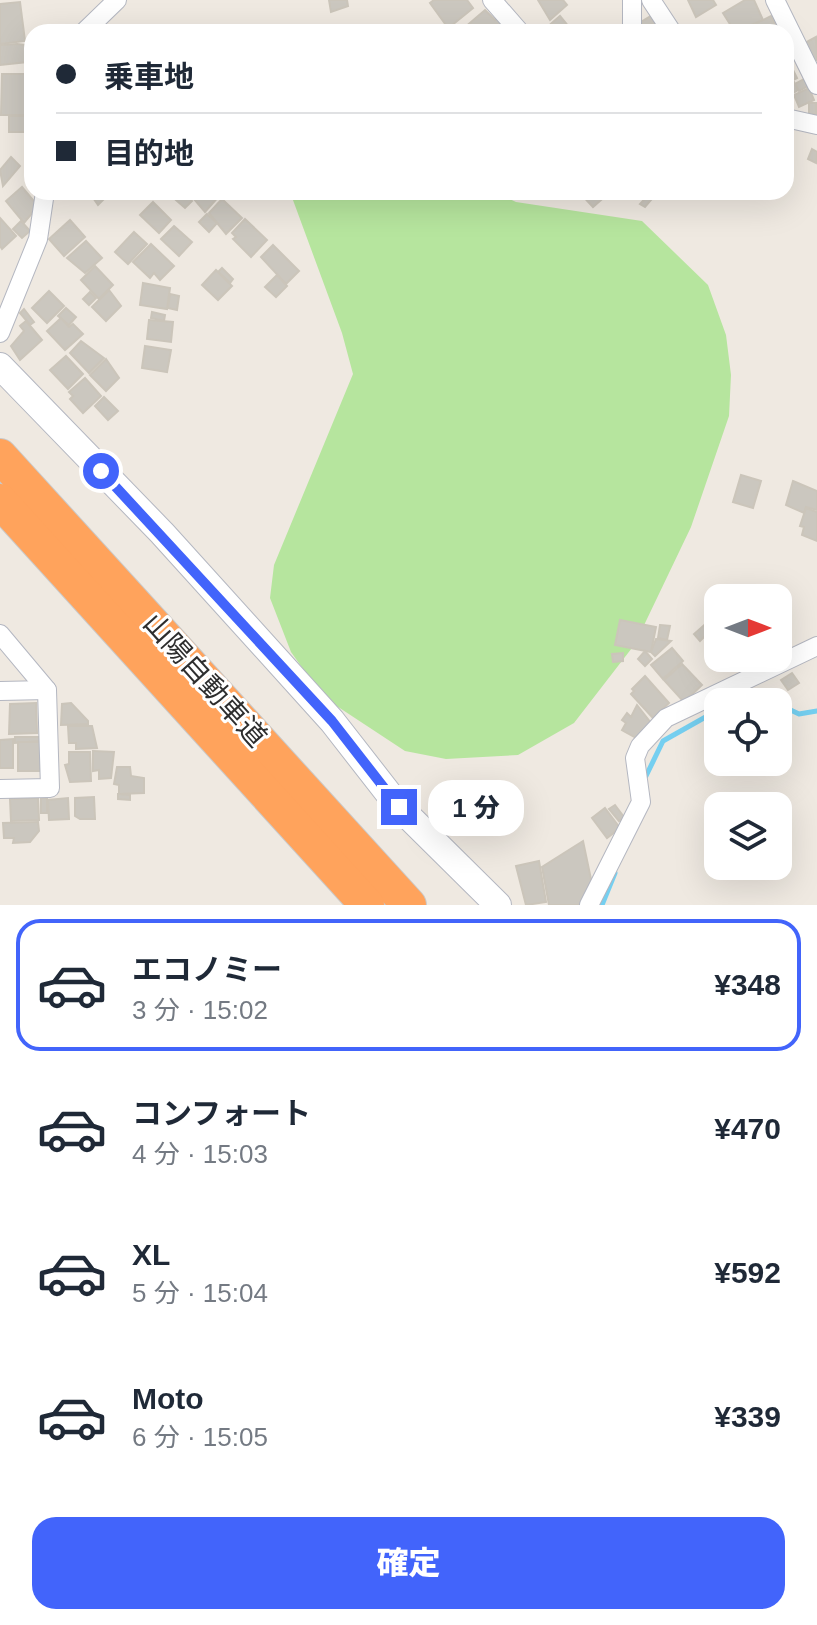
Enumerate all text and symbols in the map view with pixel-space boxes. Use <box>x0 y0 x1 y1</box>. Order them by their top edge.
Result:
text: 乗車地 <box>104 60 194 93</box>
text: 目的地 <box>104 137 194 170</box>
route start <box>83 453 119 489</box>
north arrow <box>704 584 792 672</box>
map controls <box>704 584 792 880</box>
street label: 山陽自動車道 <box>137 607 273 753</box>
button: locate <box>704 688 792 776</box>
callout: 1 分 <box>427 779 523 835</box>
route end <box>381 789 417 825</box>
button: layers <box>704 792 792 880</box>
text: 1 分 <box>452 793 500 823</box>
icon: car <box>36 949 108 1021</box>
text: エコノミー <box>132 953 282 986</box>
text: ¥348 <box>714 968 781 1001</box>
text: 3 分 · 15:02 <box>132 995 268 1025</box>
icon: car <box>36 1093 108 1165</box>
text: コンフォート <box>132 1097 311 1130</box>
text: ¥470 <box>714 1112 781 1145</box>
text: 4 分 · 15:03 <box>132 1139 268 1169</box>
icon: car <box>36 1237 108 1309</box>
text: XL <box>132 1238 170 1271</box>
text: ¥592 <box>714 1256 781 1289</box>
text: 5 分 · 15:04 <box>132 1278 268 1308</box>
icon: car <box>36 1381 108 1453</box>
text: Moto <box>132 1382 204 1415</box>
text: ¥339 <box>714 1400 781 1433</box>
text: 6 分 · 15:05 <box>132 1422 268 1452</box>
button: 確定 <box>32 1517 785 1609</box>

